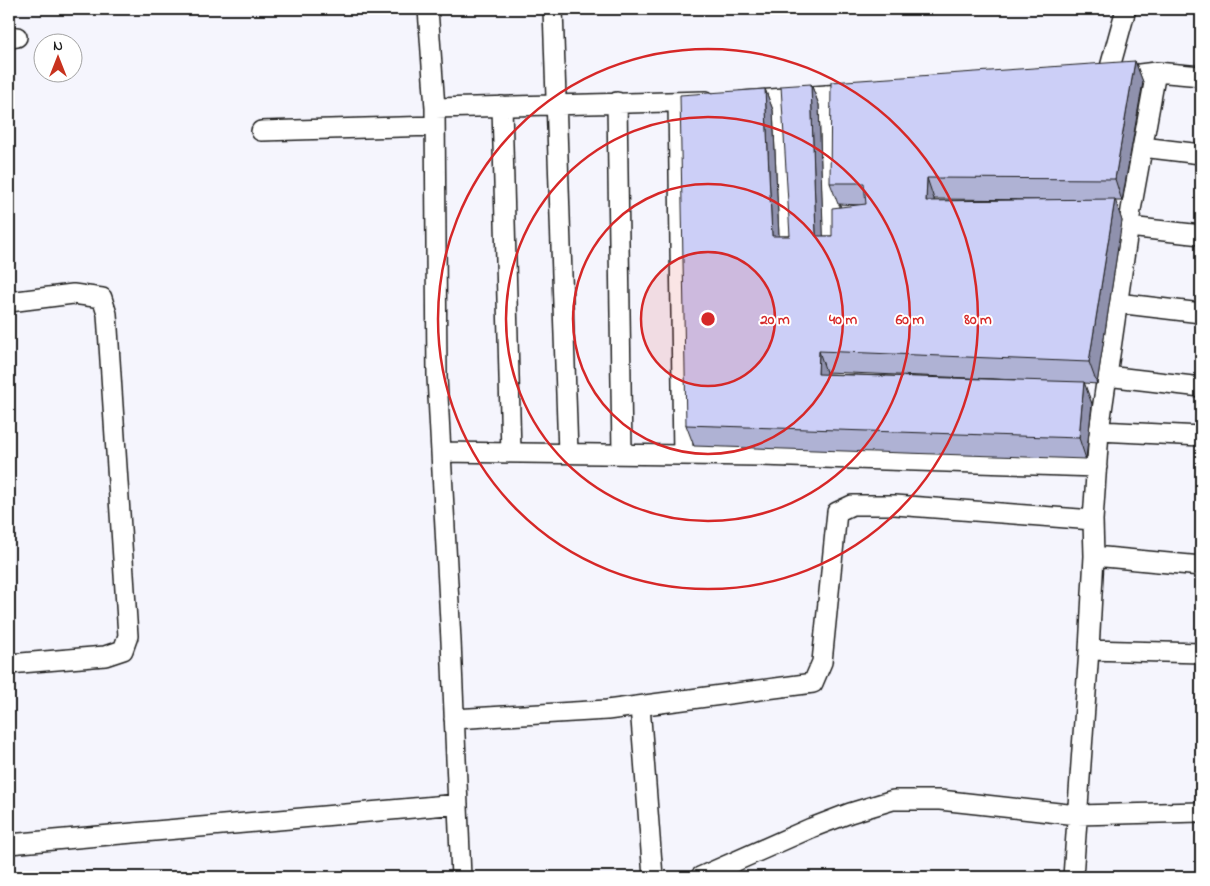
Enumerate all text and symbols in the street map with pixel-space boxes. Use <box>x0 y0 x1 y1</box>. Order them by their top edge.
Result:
north arrow <box>32 32 82 82</box>
text: N <box>53 36 63 57</box>
text: 20 m <box>759 309 790 331</box>
text: 40 m <box>828 309 857 331</box>
text: 60 m <box>895 309 925 331</box>
text: 80 m <box>963 309 992 331</box>
centre of rings <box>699 310 717 328</box>

